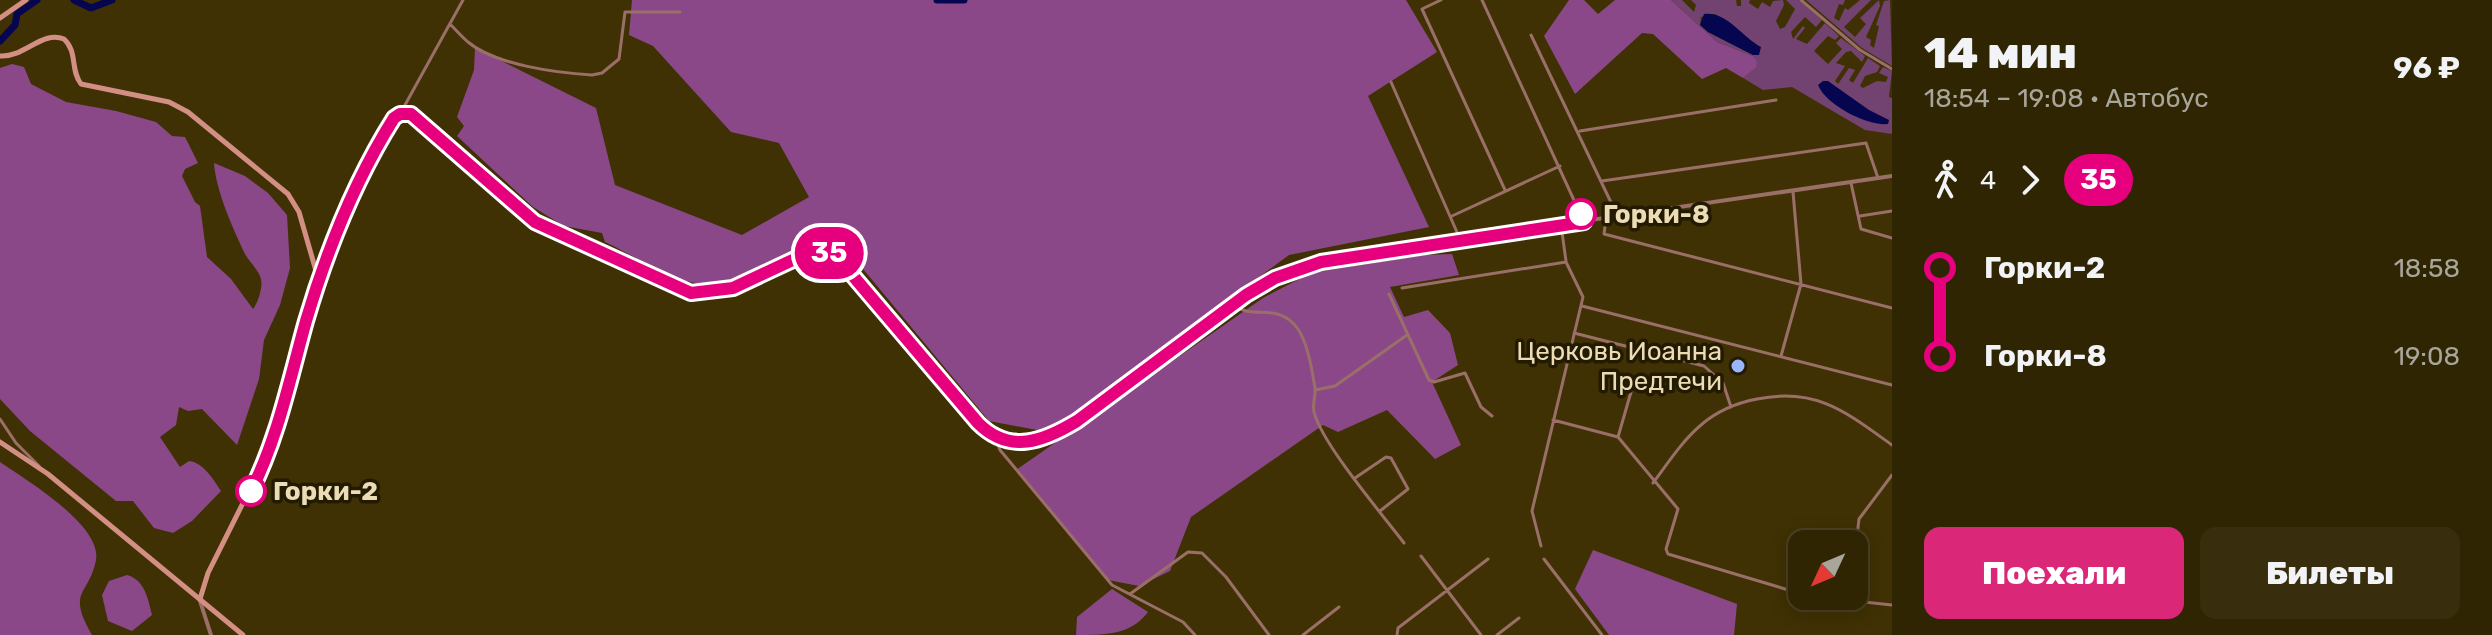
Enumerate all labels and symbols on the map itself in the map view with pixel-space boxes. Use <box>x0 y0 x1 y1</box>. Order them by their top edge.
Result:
marker: Горки-8 <box>1566 199 1596 229</box>
place label: Горки-8 <box>1603 199 1709 230</box>
line badge: 35 <box>793 227 865 279</box>
place label: Церковь Иоанна Предтечи <box>1516 336 1722 397</box>
marker: Церковь Иоанна Предтечи <box>1729 357 1747 375</box>
marker: Горки-2 <box>236 476 266 506</box>
place label: Горки-2 <box>273 476 378 507</box>
north arrow <box>1788 530 1868 610</box>

